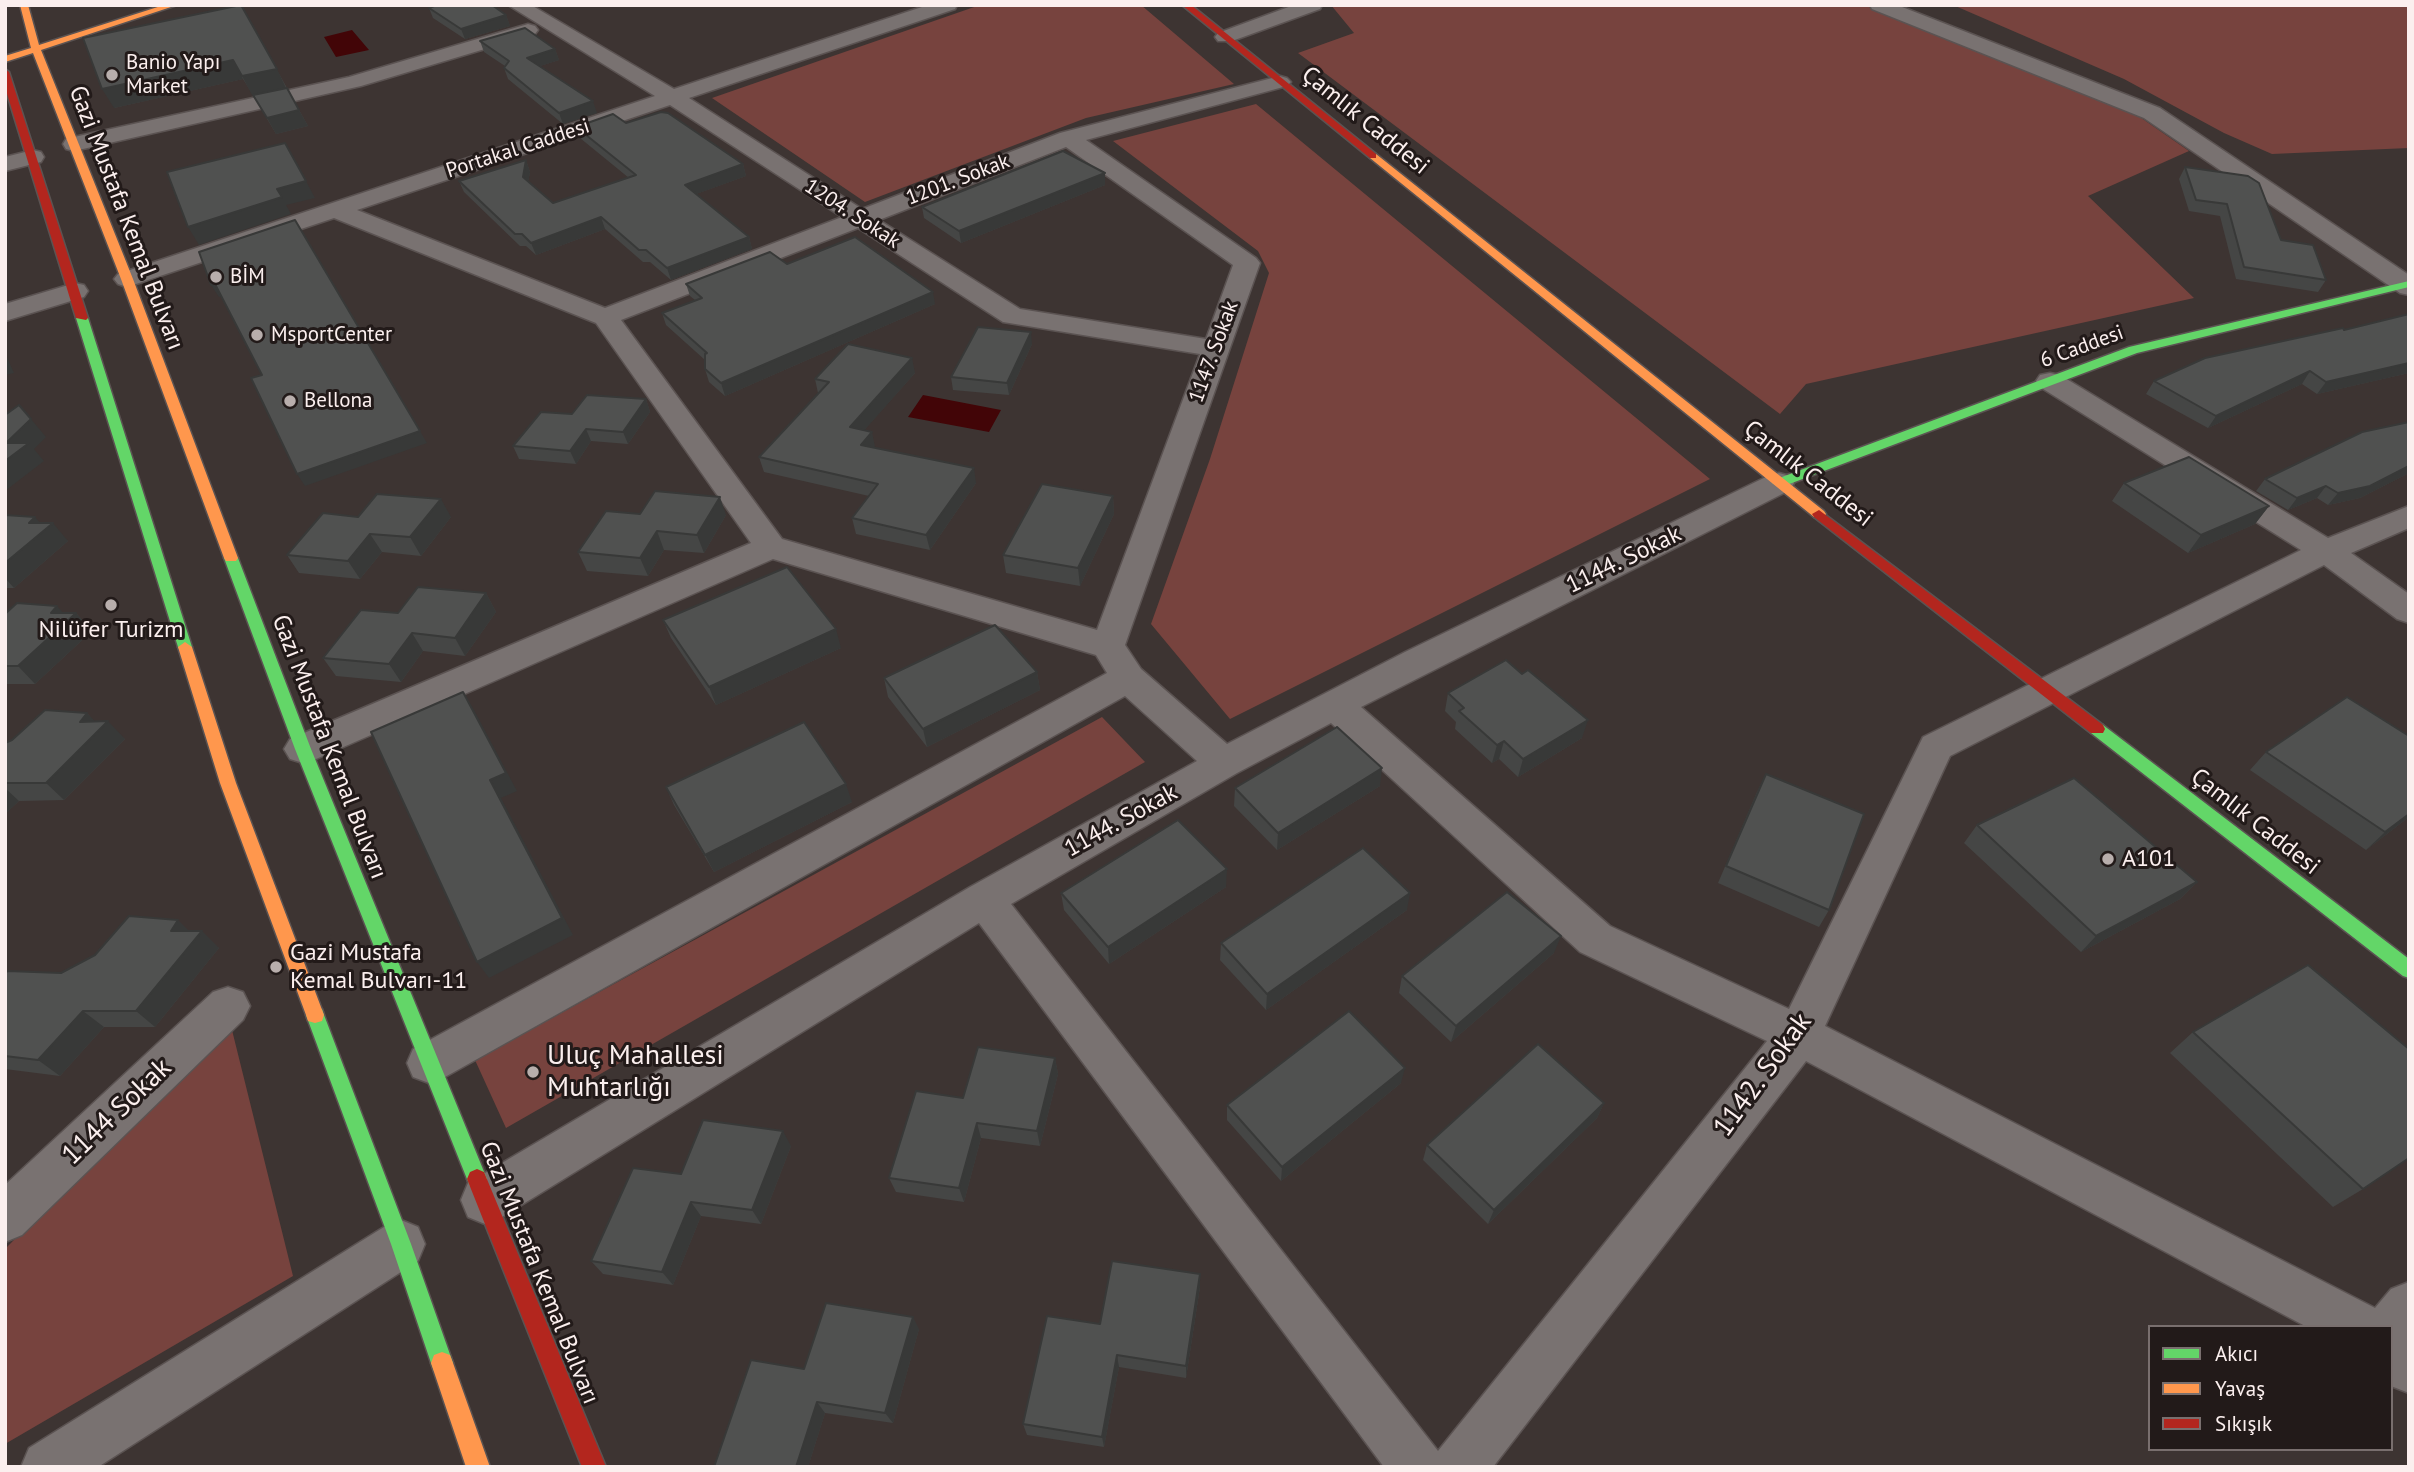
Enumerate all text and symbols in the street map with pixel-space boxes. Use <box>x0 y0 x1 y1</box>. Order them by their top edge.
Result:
place label: Banio Yapı Market <box>126 50 220 100</box>
street label: Çamlık Caddesi <box>1295 61 1435 181</box>
marker: Banio Yapı Market <box>104 67 120 83</box>
street label: Gazi Mustafa Kemal Bulvarı <box>62 82 190 354</box>
street label: Portakal Caddesi <box>443 114 593 184</box>
street label: 1201. Sokak <box>903 149 1013 211</box>
street label: 1204. Sokak <box>800 174 904 254</box>
place label: BİM <box>230 264 265 290</box>
marker: BİM <box>208 269 224 285</box>
street label: 1147. Sokak <box>1184 298 1244 406</box>
street label: 6 Caddesi <box>2037 320 2127 374</box>
place label: MsportCenter <box>271 322 392 348</box>
marker: MsportCenter <box>249 327 265 343</box>
place label: Bellona <box>304 388 372 414</box>
marker: Bellona <box>282 393 298 409</box>
street label: Çamlık Caddesi <box>1738 415 1878 533</box>
street label: 1144. Sokak <box>1562 520 1686 600</box>
marker: Nilüfer Turizm <box>103 597 119 613</box>
street label: Gazi Mustafa Kemal Bulvarı <box>265 611 393 883</box>
place label: Nilüfer Turizm <box>38 616 184 644</box>
street label: Çamlık Caddesi <box>2185 763 2325 881</box>
street label: 1144. Sokak <box>1060 778 1182 864</box>
place label: A101 <box>2122 845 2175 873</box>
marker: A101 <box>2100 851 2116 867</box>
place label: Gazi Mustafa Kemal Bulvarı-11 <box>290 939 467 995</box>
marker: Gazi Mustafa Kemal Bulvarı-11 <box>268 959 284 975</box>
street label: 1142. Sokak <box>1707 1006 1819 1144</box>
place label: Uluç Mahallesi Muhtarlığı <box>547 1039 724 1105</box>
street label: 1144 Sokak <box>55 1052 179 1172</box>
marker: Uluç Mahallesi Muhtarlığı <box>525 1064 541 1080</box>
street label: Gazi Mustafa Kemal Bulvarı <box>473 1137 605 1409</box>
legend <box>2148 1325 2393 1451</box>
text: Akıcı <box>2215 1340 2258 1367</box>
text: Yavaş <box>2215 1375 2265 1402</box>
text: Sıkışık <box>2215 1410 2272 1437</box>

